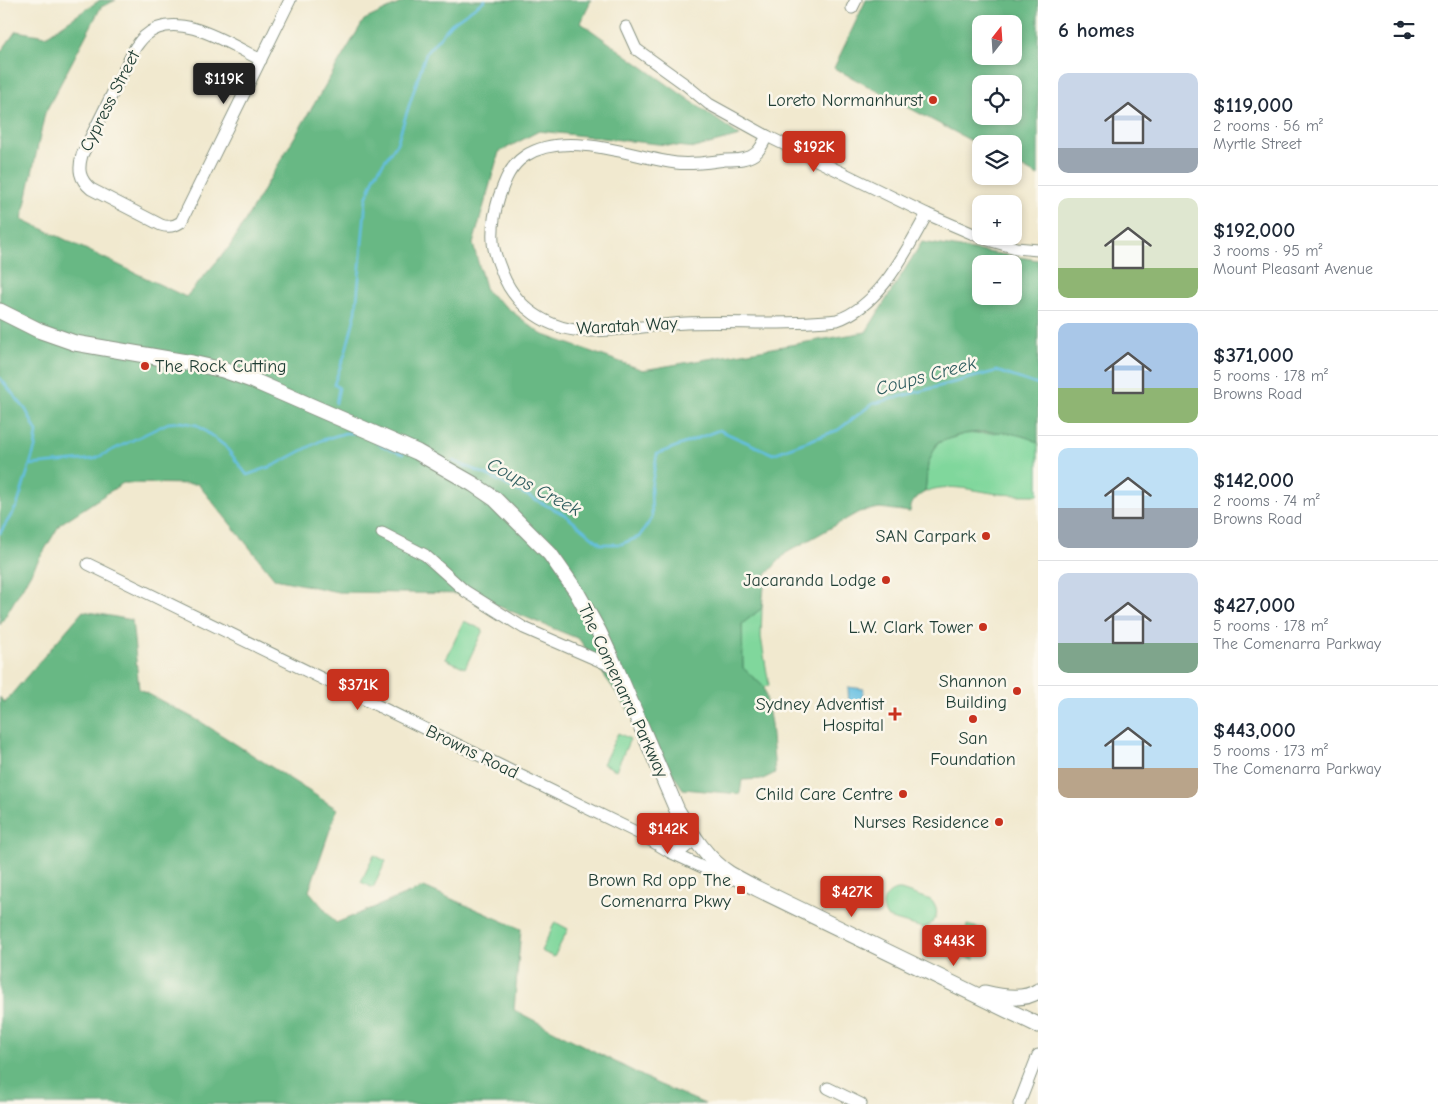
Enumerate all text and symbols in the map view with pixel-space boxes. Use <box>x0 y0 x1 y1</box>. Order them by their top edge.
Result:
north arrow <box>972 15 1022 65</box>
map controls <box>972 15 1022 305</box>
icon: filters <box>1390 16 1418 44</box>
text: 6 homes <box>1058 18 1134 42</box>
street label: Cypress Street <box>76 46 145 155</box>
pin: $119K <box>189 62 259 105</box>
text: $119K <box>204 70 244 88</box>
button: locate <box>972 75 1022 125</box>
place label: Loreto Normanhurst <box>768 90 924 111</box>
icon: home <box>1098 93 1158 153</box>
text: $119,000 <box>1213 93 1293 117</box>
marker: Loreto Normanhurst <box>927 94 939 106</box>
text: 2 rooms · 56 m² <box>1213 117 1323 135</box>
pin: $192K <box>779 130 849 173</box>
button: layers <box>972 135 1022 185</box>
text: Myrtle Street <box>1213 135 1301 153</box>
text: $192K <box>793 138 835 156</box>
button: + <box>972 195 1022 245</box>
icon: home <box>1098 218 1158 278</box>
text: $192,000 <box>1213 218 1295 242</box>
text: 3 rooms · 95 m² <box>1213 242 1323 260</box>
button: − <box>972 255 1022 305</box>
text: Mount Pleasant Avenue <box>1213 260 1373 278</box>
street label: Waratah Way <box>576 313 679 339</box>
icon: home <box>1098 343 1158 403</box>
text: $371,000 <box>1213 343 1294 367</box>
water label: Coups Creek <box>873 352 979 400</box>
place label: The Rock Cutting <box>155 356 287 377</box>
marker: The Rock Cutting <box>139 360 151 372</box>
text: 5 rooms · 178 m² <box>1213 367 1328 385</box>
text: Browns Road <box>1213 385 1302 403</box>
water label: Coups Creek <box>483 453 585 521</box>
icon: home <box>1098 468 1158 528</box>
text: $142,000 <box>1213 468 1294 492</box>
text: 2 rooms · 74 m² <box>1213 492 1320 510</box>
text: Browns Road <box>1213 510 1302 528</box>
place label: SAN Carpark <box>876 526 976 547</box>
marker: SAN Carpark <box>980 530 992 542</box>
place label: Jacaranda Lodge <box>743 570 876 591</box>
marker: Jacaranda Lodge <box>880 574 892 586</box>
icon: home <box>1098 593 1158 653</box>
text: $427,000 <box>1213 593 1295 617</box>
street label: The Comenarra Parkway <box>573 601 673 782</box>
place label: L.W. Clark Tower <box>848 617 974 638</box>
text: 5 rooms · 178 m² <box>1213 617 1328 635</box>
marker: L.W. Clark Tower <box>977 621 989 633</box>
text: The Comenarra Parkway <box>1213 635 1381 653</box>
pin: $371K <box>323 668 393 711</box>
place label: Shannon Building <box>939 671 1007 713</box>
text: $371K <box>338 676 378 694</box>
marker: Shannon Building <box>1011 685 1023 697</box>
place label: Sydney Adventist Hospital <box>756 694 885 736</box>
marker: Sydney Adventist Hospital <box>888 707 902 721</box>
marker: San Foundation <box>967 713 979 725</box>
icon: home <box>1098 718 1158 778</box>
text: $443,000 <box>1213 718 1296 742</box>
street label: Browns Road <box>422 721 522 783</box>
place label: San Foundation <box>930 728 1016 770</box>
text: 5 rooms · 173 m² <box>1213 742 1328 760</box>
text: The Comenarra Parkway <box>1213 760 1381 778</box>
place label: Child Care Centre <box>756 784 893 805</box>
marker: Child Care Centre <box>897 788 909 800</box>
pin: $142K <box>633 812 703 855</box>
place label: Nurses Residence <box>854 812 989 833</box>
marker: Nurses Residence <box>993 816 1005 828</box>
text: $142K <box>648 820 688 838</box>
place label: Brown Rd opp The Comenarra Pkwy <box>588 870 732 912</box>
pin: $427K <box>817 876 887 918</box>
text: $427K <box>831 883 873 901</box>
marker: Brown Rd opp The Comenarra Pkwy <box>735 884 747 896</box>
pin: $443K <box>919 924 989 967</box>
text: $443K <box>933 932 975 950</box>

